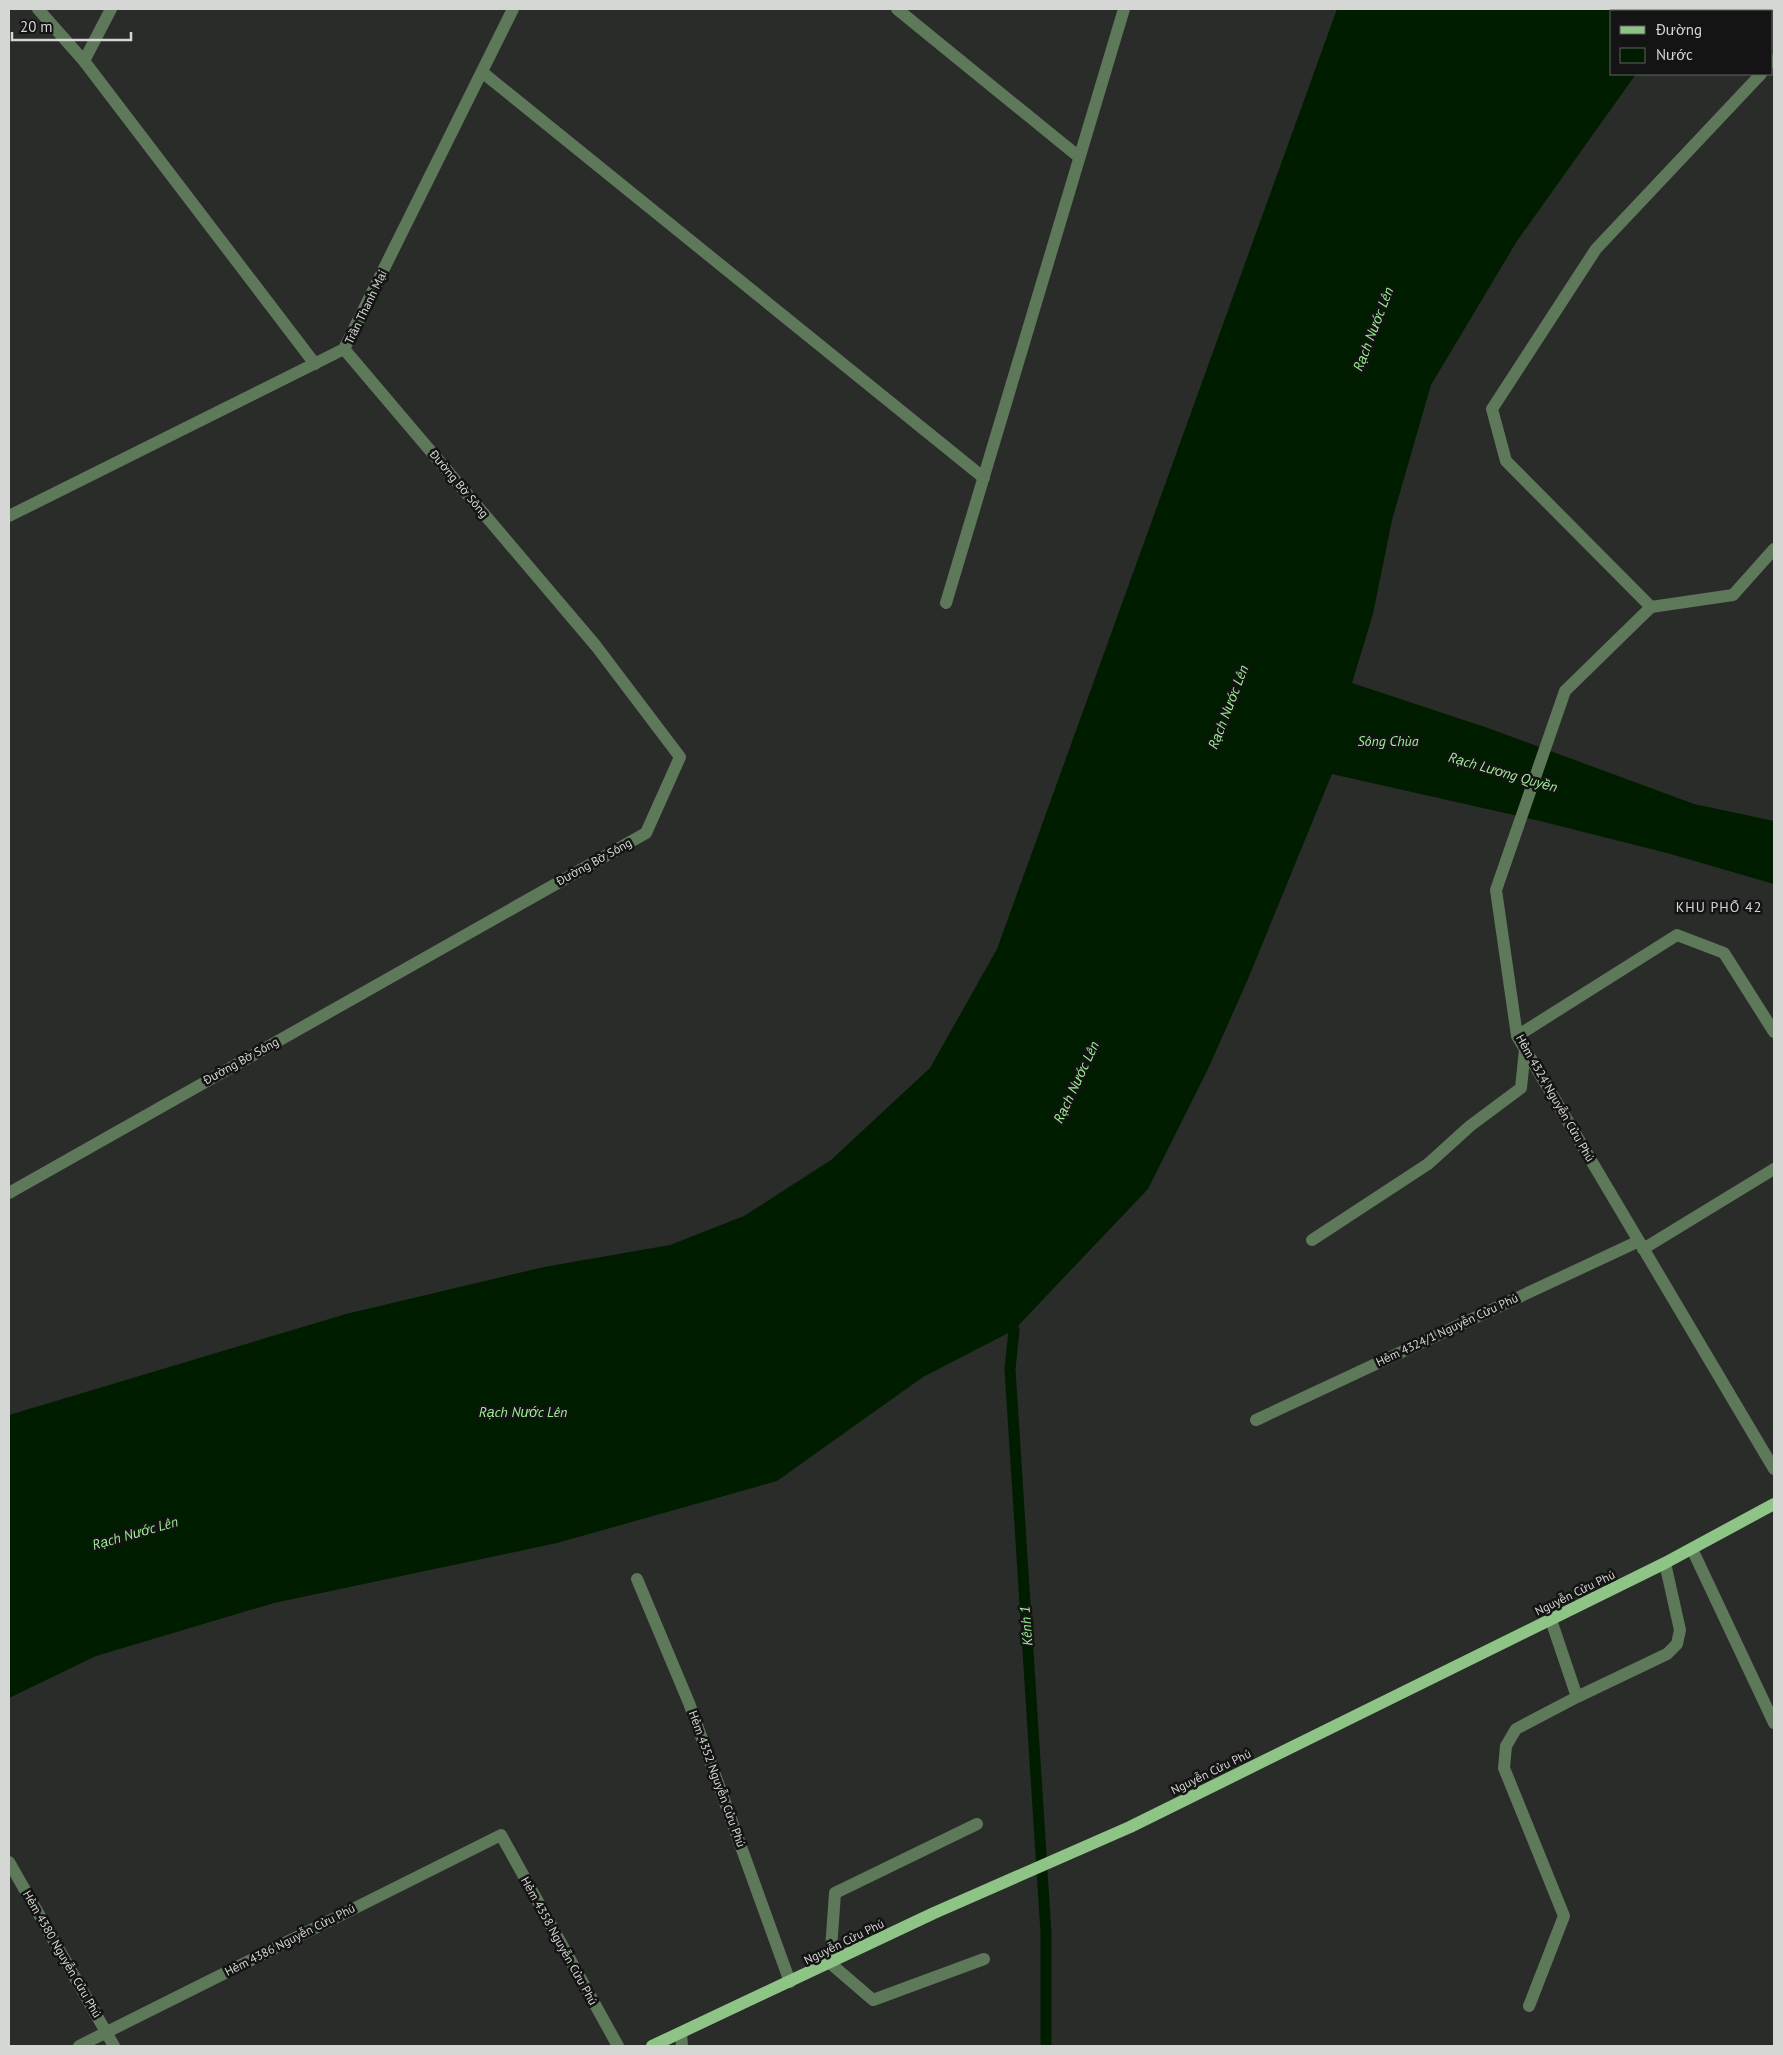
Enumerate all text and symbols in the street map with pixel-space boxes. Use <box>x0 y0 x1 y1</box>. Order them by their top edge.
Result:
scale bar <box>12 10 131 42</box>
legend <box>1610 10 1773 75</box>
text: 20 m <box>20 17 53 36</box>
text: Đường <box>1655 20 1702 39</box>
text: Nước <box>1656 45 1693 64</box>
street label: Trần Thanh Mại <box>341 267 390 346</box>
water label: Rạch Nước Lên <box>1349 284 1397 374</box>
street label: Đường Bờ Sông <box>426 446 492 521</box>
water label: Rạch Nước Lên <box>1204 662 1252 752</box>
water label: Sông Chùa <box>1357 732 1419 750</box>
water label: Rạch Lương Quyền <box>1446 748 1560 796</box>
street label: Đường Bờ Sông <box>553 835 634 889</box>
district label: KHU PHỐ 42 <box>1676 898 1762 916</box>
street label: Hẻm 4324 Nguyễn Cửu Phú <box>1513 1031 1598 1164</box>
street label: Đường Bờ Sông <box>200 1034 281 1088</box>
water label: Rạch Nước Lên <box>1049 1038 1103 1126</box>
street label: Hẻm 4324/1 Nguyễn Cửu Phú <box>1373 1290 1520 1369</box>
water label: Rạch Nước Lên <box>479 1403 567 1421</box>
water label: Rạch Nước Lên <box>90 1512 180 1554</box>
street label: Nguyễn Cửu Phú <box>1532 1567 1617 1618</box>
water label: Kênh 1 <box>1016 1605 1036 1647</box>
street label: Hẻm 4352 Nguyễn Cửu Phú <box>686 1708 749 1849</box>
street label: Nguyễn Cửu Phú <box>1168 1746 1253 1797</box>
street label: Hẻm 4358 Nguyễn Cửu Phú <box>518 1874 601 2008</box>
street label: Hẻm 4380 Nguyễn Cửu Phú <box>20 1887 105 2020</box>
street label: Hẻm 4386 Nguyễn Cửu Phú <box>222 1900 357 1979</box>
street label: Nguyễn Cửu Phú <box>801 1916 886 1967</box>

